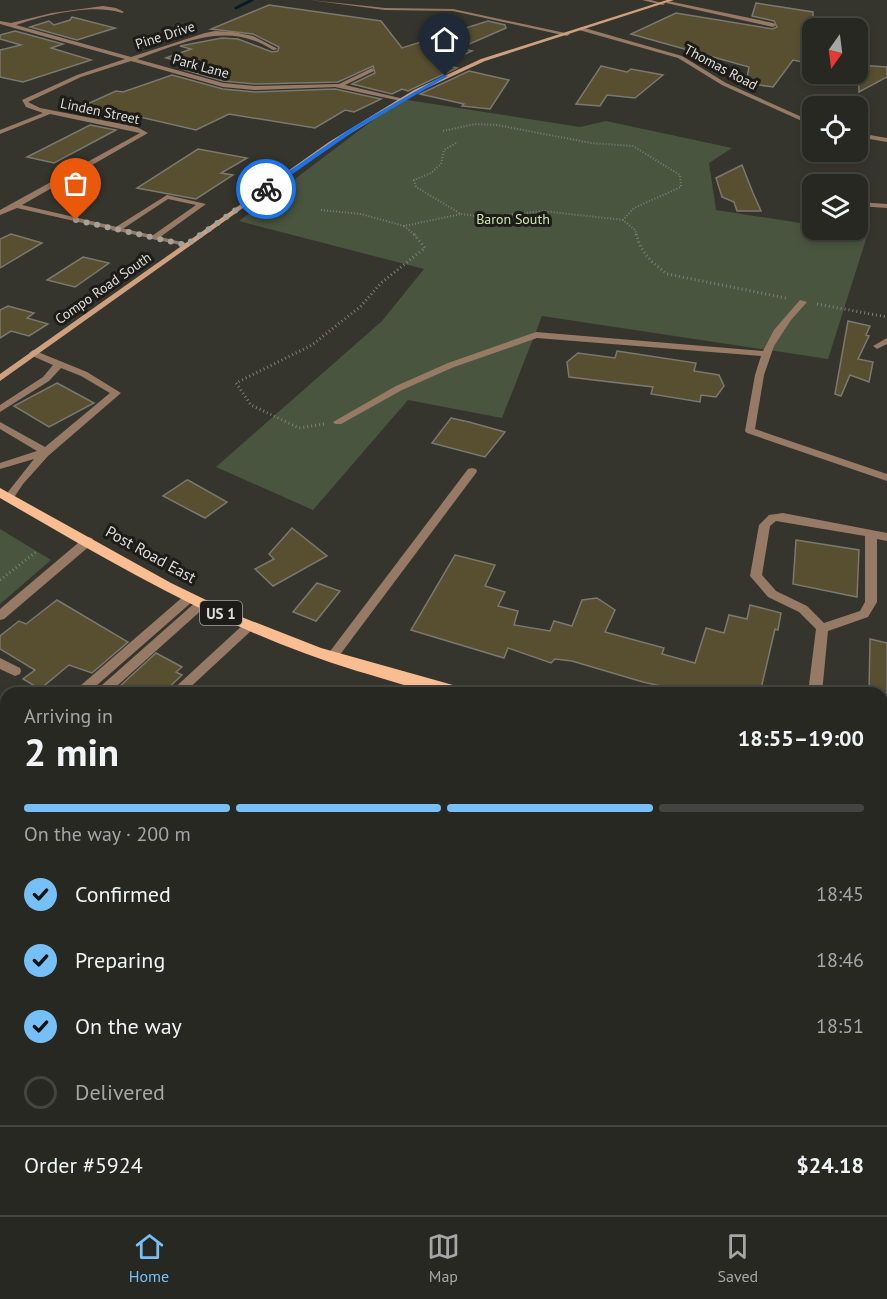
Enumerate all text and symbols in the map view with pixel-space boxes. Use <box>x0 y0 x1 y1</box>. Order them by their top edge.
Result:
pin <box>419 14 470 76</box>
street label: Pine Drive <box>133 17 197 53</box>
north arrow <box>802 18 868 84</box>
map controls <box>802 18 868 240</box>
icon: home <box>428 23 461 56</box>
street label: Thomas Road <box>681 40 761 94</box>
street label: Park Lane <box>171 50 231 82</box>
street label: Linden Street <box>59 94 141 128</box>
button: locate <box>802 96 868 162</box>
pin <box>50 158 101 220</box>
courier <box>236 159 296 219</box>
icon: bag <box>59 167 92 200</box>
icon: bike <box>250 173 283 206</box>
button: layers <box>802 174 868 240</box>
park label: Baron South <box>476 210 550 228</box>
street label: Compo Road South <box>51 248 155 328</box>
street label: Post Road East <box>102 521 200 587</box>
road number: US 1 <box>200 601 242 625</box>
text: Arriving in <box>24 703 113 729</box>
text: 18:55–19:00 <box>738 724 864 752</box>
text: 2 min <box>24 726 119 777</box>
text: On the way · 200 m <box>24 821 191 847</box>
icon: check <box>24 878 57 911</box>
text: Confirmed <box>75 880 171 908</box>
text: 18:45 <box>816 881 864 907</box>
icon: check <box>24 944 57 977</box>
text: Preparing <box>75 946 165 974</box>
text: 18:46 <box>816 947 864 973</box>
icon: check <box>24 1010 57 1043</box>
text: On the way <box>75 1012 182 1040</box>
text: 18:51 <box>816 1013 864 1039</box>
text: Delivered <box>75 1078 165 1106</box>
text: Order #5924 <box>24 1151 143 1179</box>
text: $24.18 <box>796 1151 864 1179</box>
tab: Home <box>129 1230 169 1286</box>
tab: Map <box>427 1230 460 1286</box>
tab: Saved <box>717 1230 758 1286</box>

